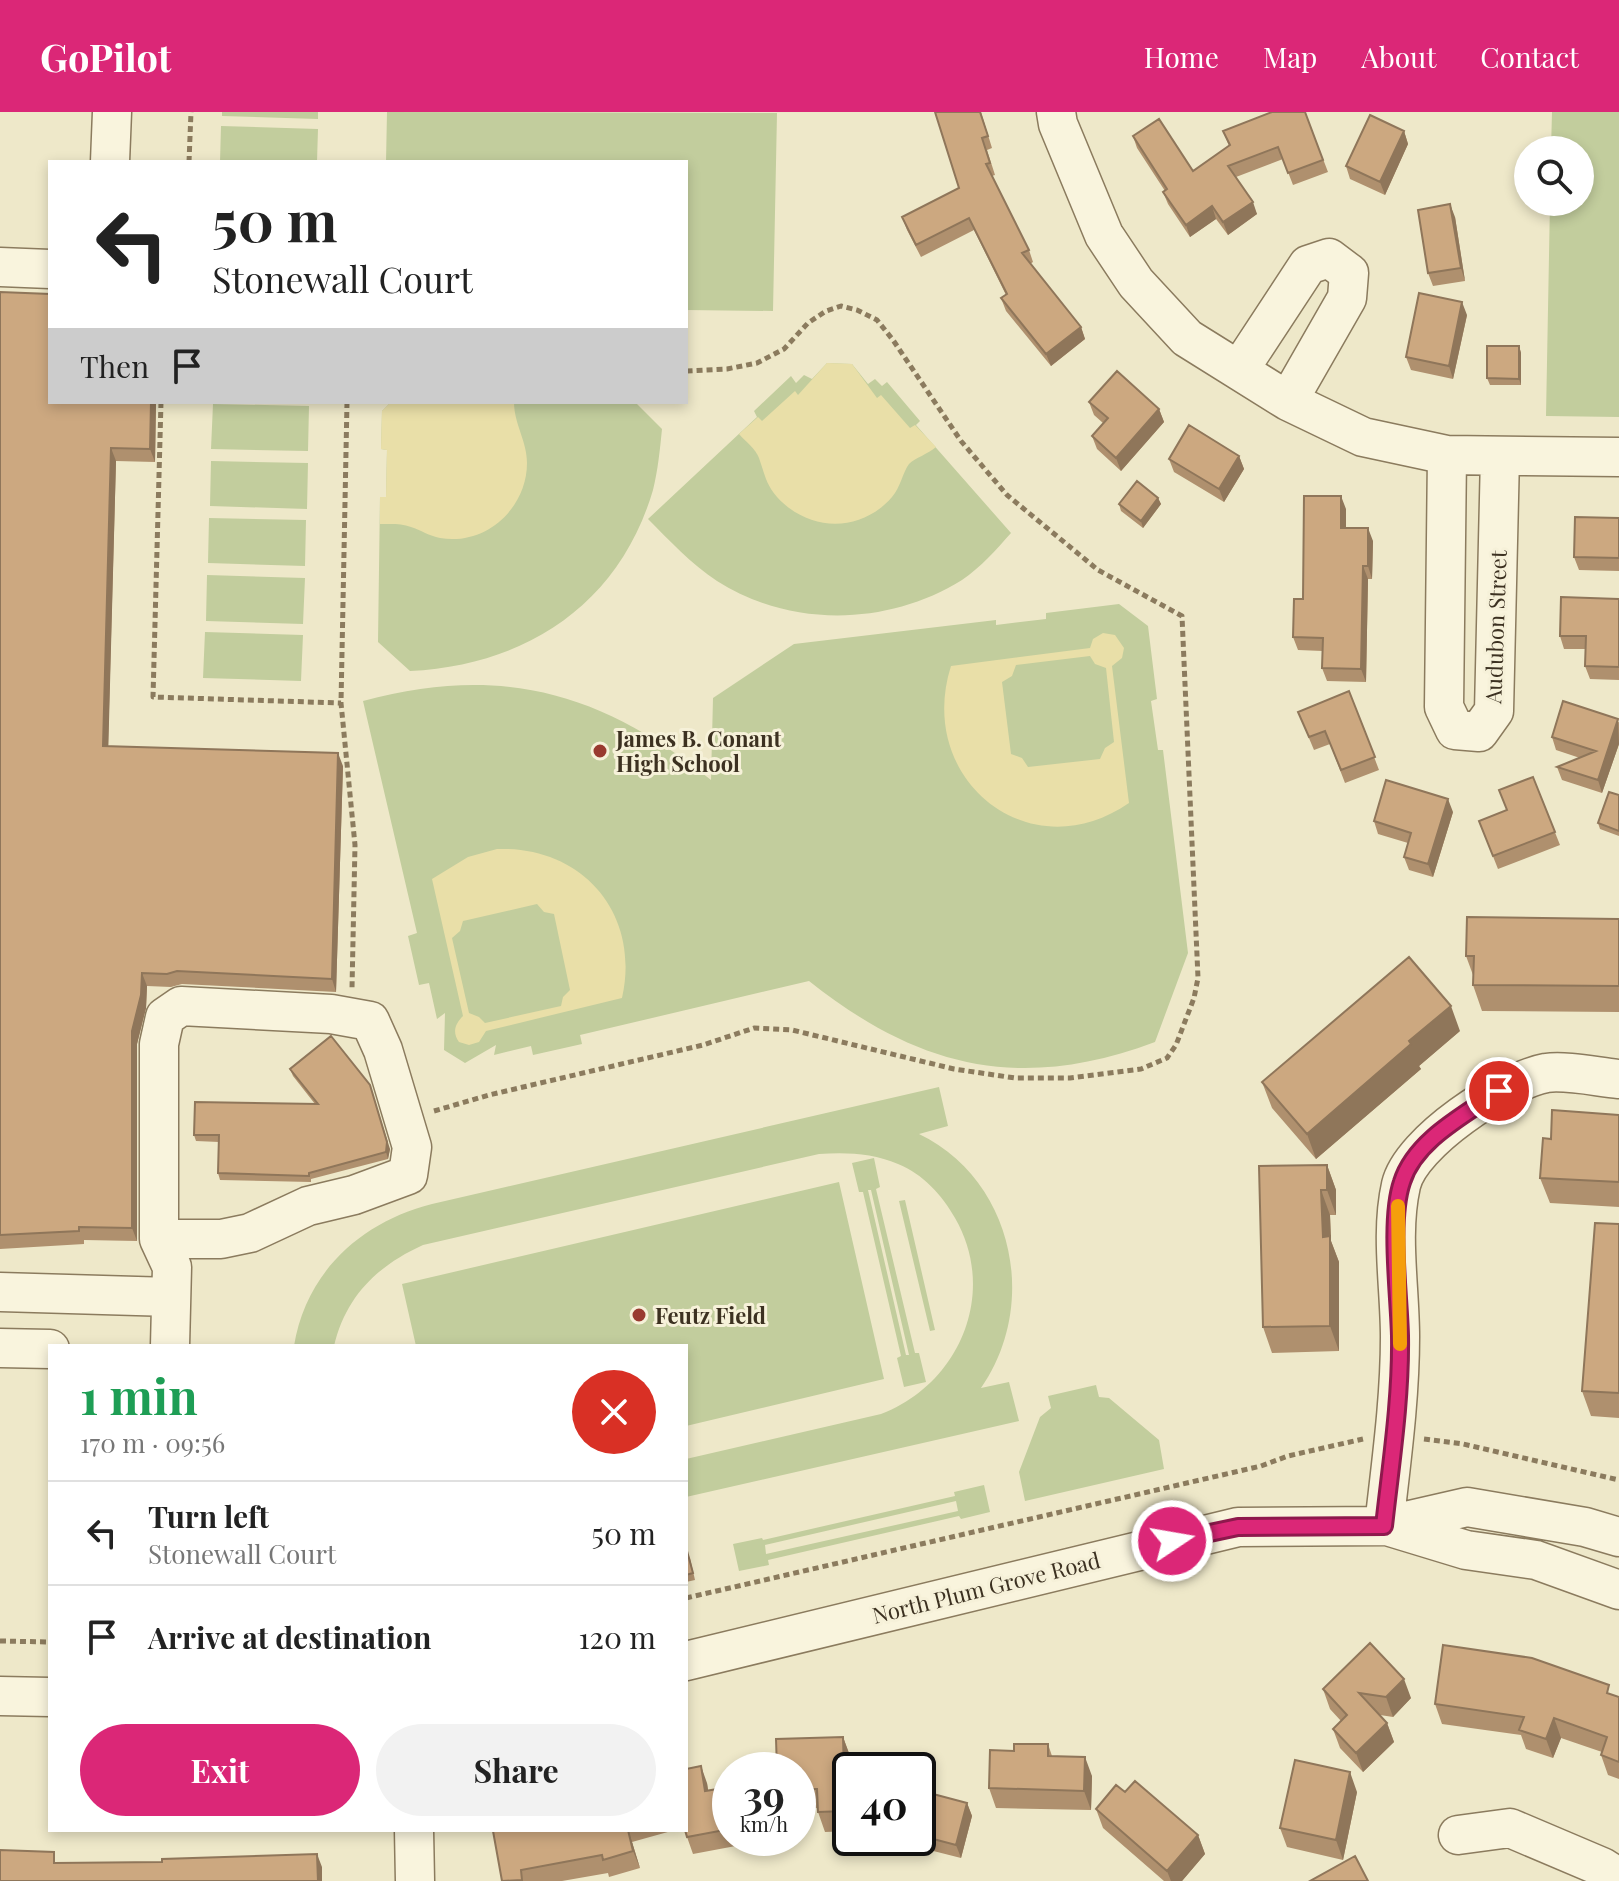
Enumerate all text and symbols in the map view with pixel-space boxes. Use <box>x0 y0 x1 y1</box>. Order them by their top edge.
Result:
text: GoPilot <box>40 31 171 82</box>
text: Home <box>1144 38 1219 75</box>
text: Map <box>1263 38 1317 75</box>
text: About <box>1361 38 1436 75</box>
text: Contact <box>1480 38 1579 75</box>
map controls <box>1514 136 1594 216</box>
button: search <box>1514 136 1594 216</box>
text: 50 m <box>212 182 338 257</box>
icon: left <box>80 192 184 296</box>
text: Stonewall Court <box>212 254 473 302</box>
icon: arrive <box>165 344 209 388</box>
text: Then <box>80 346 149 386</box>
street label: Audubon Street <box>1477 548 1513 705</box>
place label: James B. Conant High School <box>615 723 781 778</box>
marker: James B. Conant High School <box>591 742 609 760</box>
pin <box>1465 1057 1533 1125</box>
icon: arrive <box>1477 1069 1521 1113</box>
place label: Feutz Field <box>655 1300 766 1330</box>
marker: Feutz Field <box>630 1306 648 1324</box>
text: 1 min <box>80 1363 198 1427</box>
button: close <box>572 1370 656 1454</box>
text: 170 m · 09:56 <box>80 1425 225 1460</box>
text: Turn left <box>148 1496 269 1536</box>
position arrow <box>1130 1499 1214 1583</box>
icon: left <box>80 1511 124 1555</box>
text: 50 m <box>591 1513 656 1553</box>
text: Stonewall Court <box>148 1536 336 1571</box>
street label: North Plum Grove Road <box>869 1544 1103 1630</box>
icon: arrive <box>80 1615 124 1659</box>
text: Arrive at destination <box>148 1617 431 1657</box>
text: 120 m <box>578 1617 656 1657</box>
button: Exit <box>80 1724 360 1816</box>
button: Share <box>376 1724 656 1816</box>
speed limit sign: 40 <box>832 1752 936 1856</box>
text: 39 <box>743 1767 785 1820</box>
text: km/h <box>740 1810 788 1837</box>

